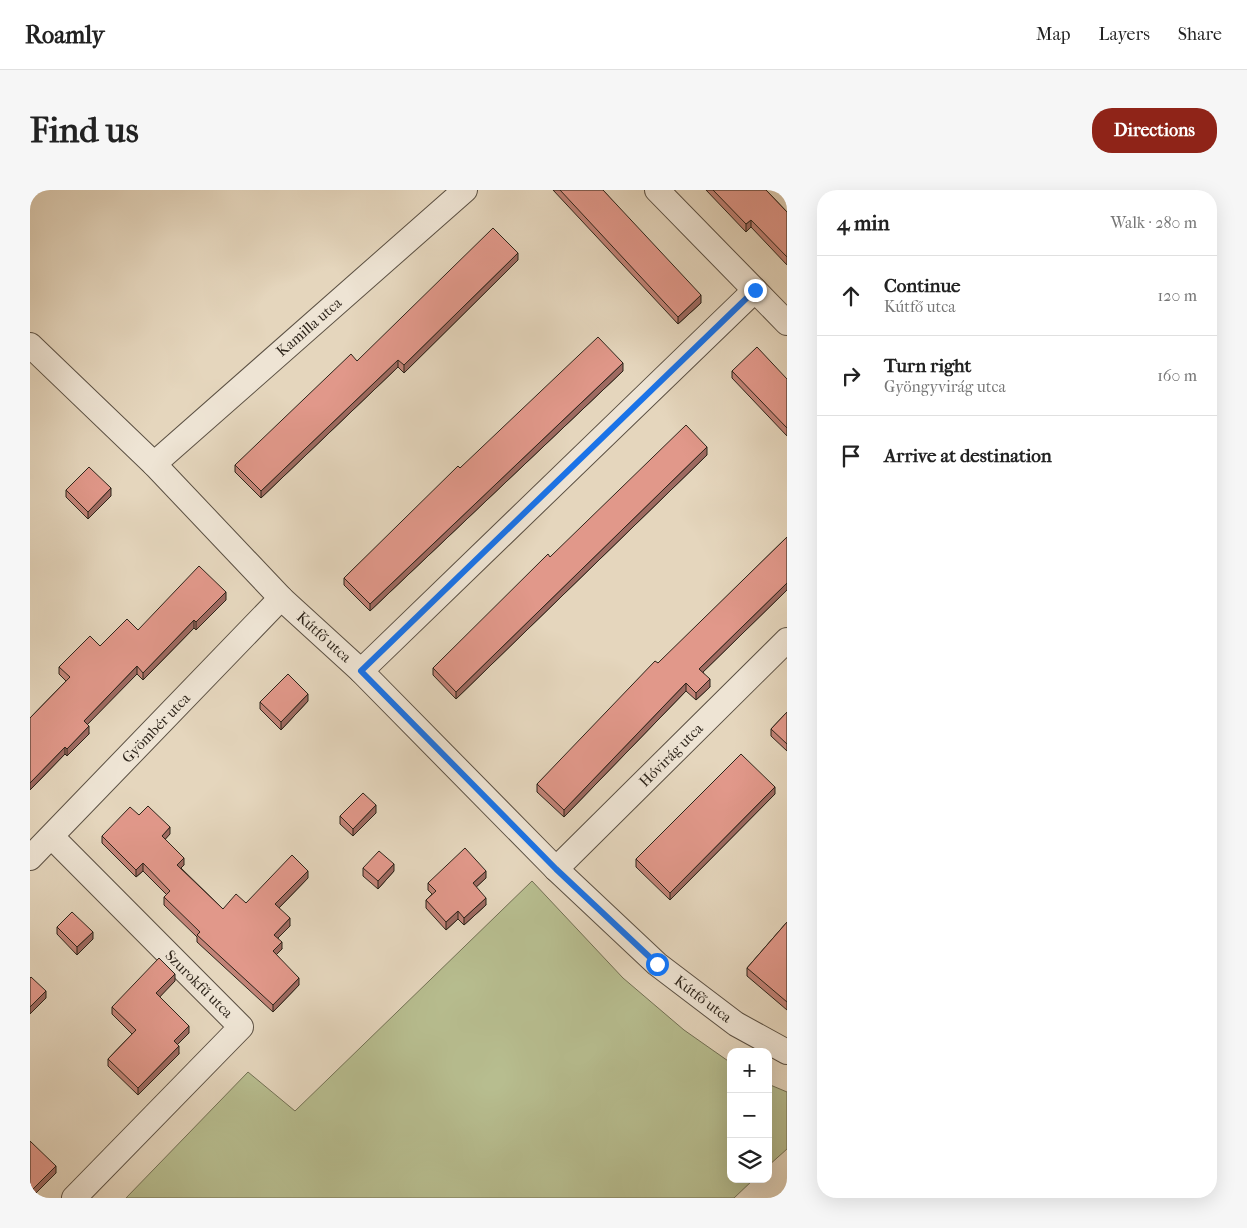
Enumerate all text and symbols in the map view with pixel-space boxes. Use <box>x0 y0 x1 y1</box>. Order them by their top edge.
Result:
text: Roamly <box>25 21 104 49</box>
text: Map <box>1036 24 1070 45</box>
text: Layers <box>1098 24 1150 45</box>
text: Share <box>1178 24 1222 45</box>
button: Directions <box>1092 108 1217 153</box>
text: Find us <box>30 110 139 151</box>
text: 4 min <box>837 211 890 235</box>
text: Walk · 280 m <box>1110 213 1197 232</box>
text: Continue <box>884 275 960 297</box>
route end <box>744 279 767 302</box>
icon: ahead <box>837 282 865 310</box>
text: 120 m <box>1158 286 1197 305</box>
street label: Kamilla utca <box>273 293 346 360</box>
text: Kútfő utca <box>884 297 956 316</box>
text: Turn right <box>884 355 971 377</box>
icon: right <box>837 362 865 390</box>
text: 160 m <box>1157 366 1197 385</box>
text: Gyöngyvirág utca <box>884 377 1006 396</box>
icon: arrive <box>837 442 865 470</box>
text: Arrive at destination <box>884 445 1052 467</box>
street label: Kútfő utca <box>293 608 356 667</box>
street label: Gyömbér utca <box>118 688 195 767</box>
street label: Hóvirág utca <box>635 719 707 791</box>
street label: Szurokfű utca <box>161 946 237 1022</box>
route start <box>646 953 669 976</box>
street label: Kútfő utca <box>671 972 736 1027</box>
map controls <box>727 1048 772 1183</box>
button: + <box>727 1048 772 1093</box>
button: − <box>727 1093 772 1138</box>
button: layers <box>727 1138 772 1183</box>

